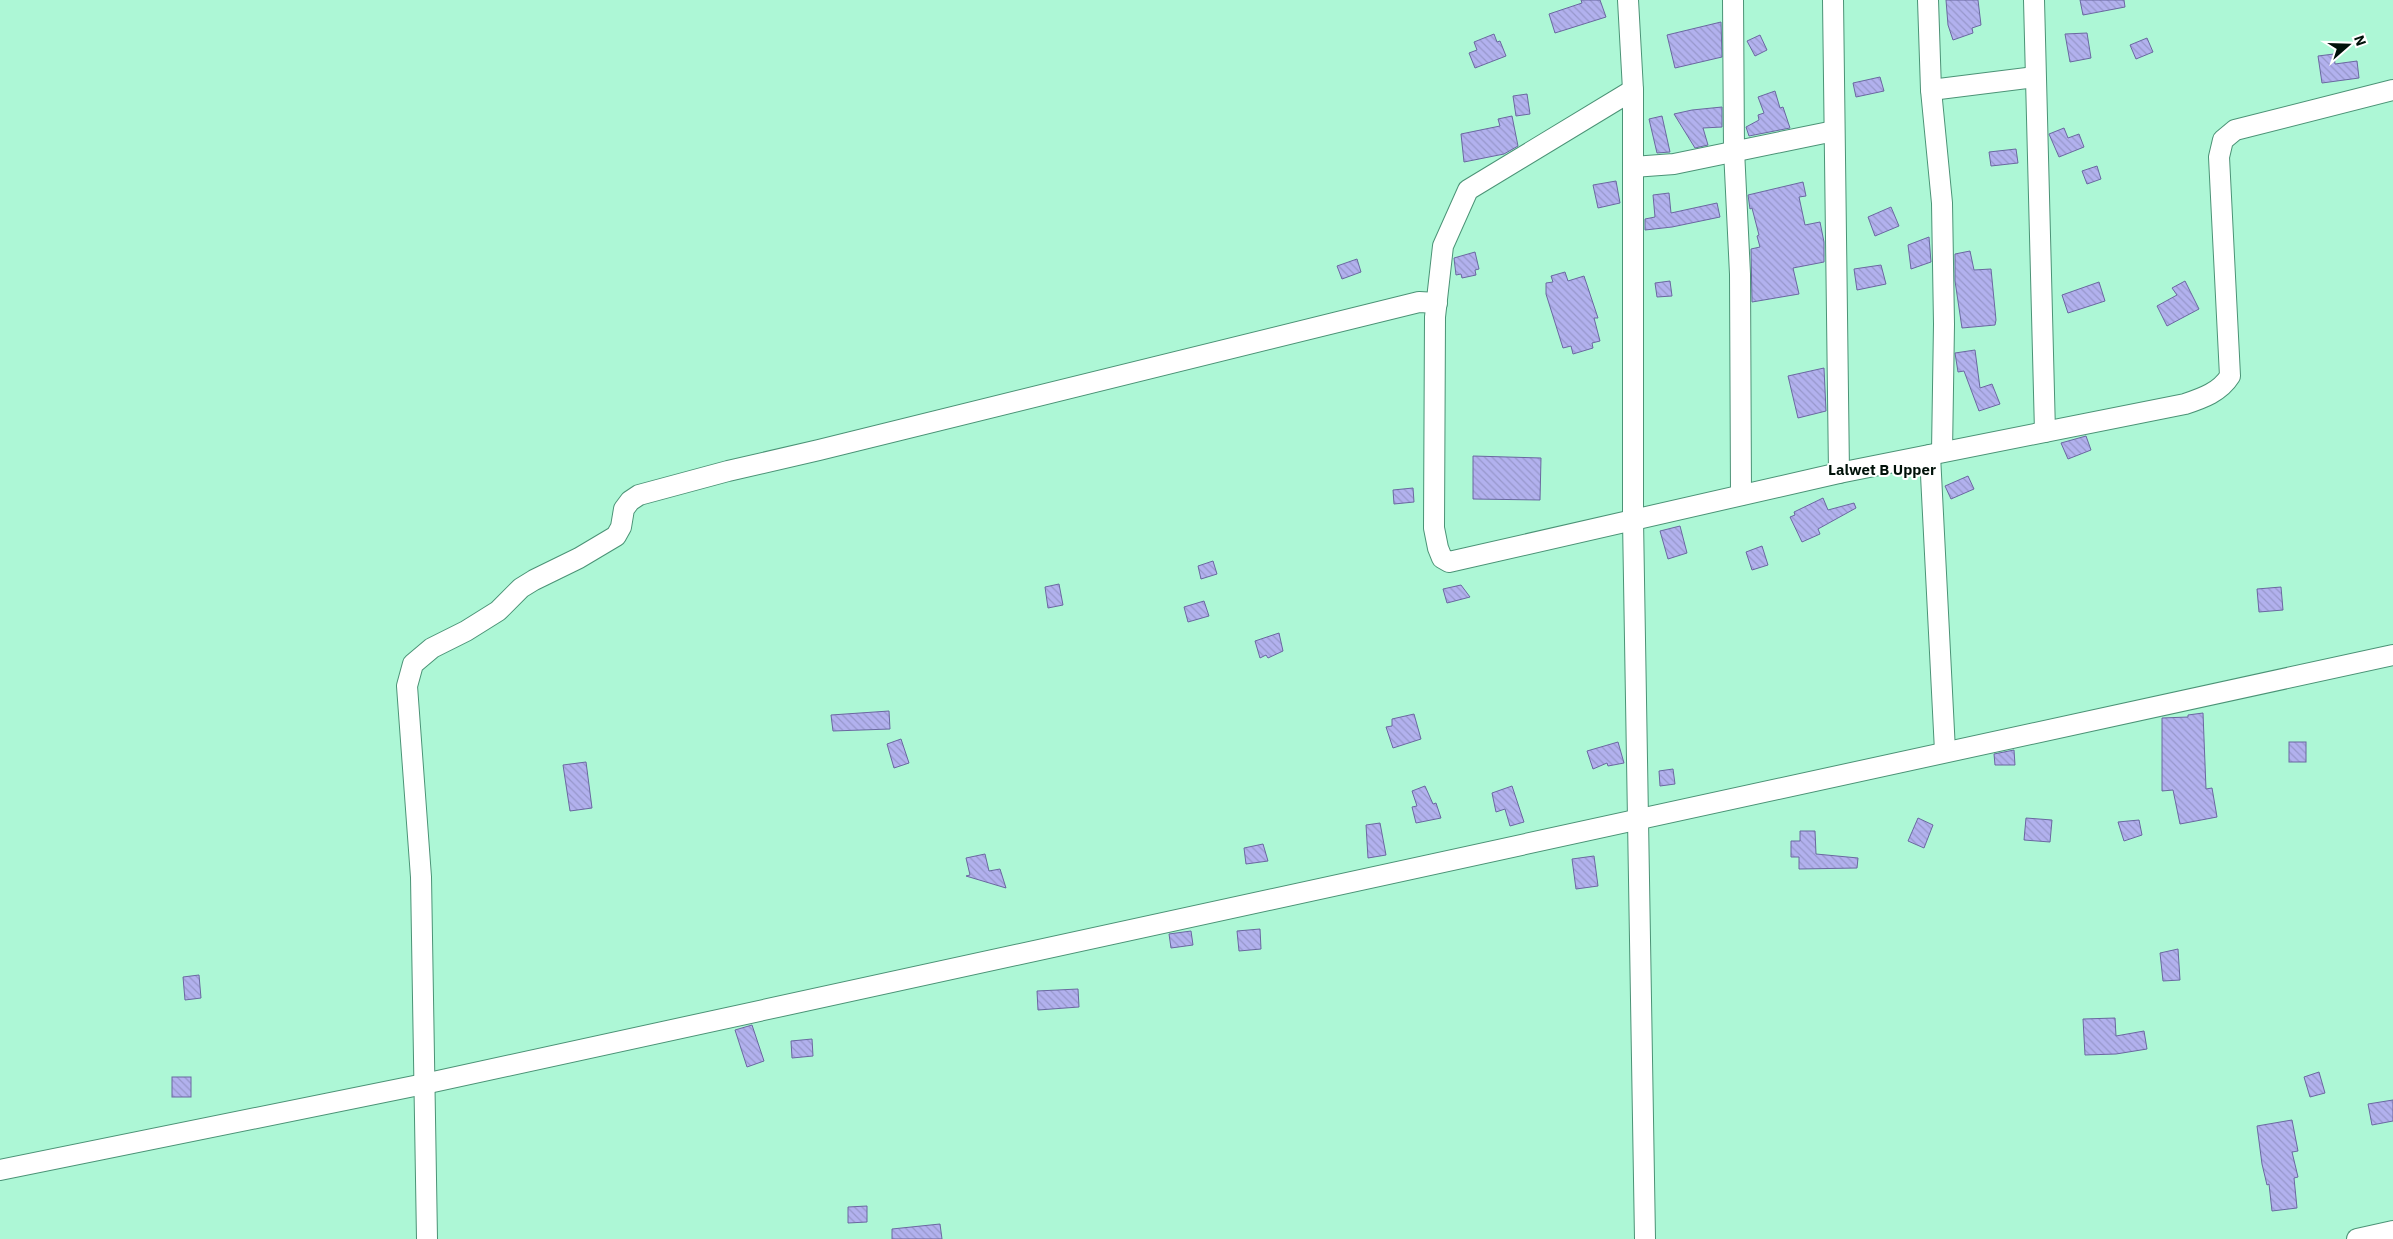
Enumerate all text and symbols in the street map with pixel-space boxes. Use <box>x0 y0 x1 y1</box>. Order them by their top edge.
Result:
north arrow <box>2323 20 2373 70</box>
text: N <box>2350 33 2370 48</box>
district label: Lalwet B Upper <box>1828 460 1936 479</box>

